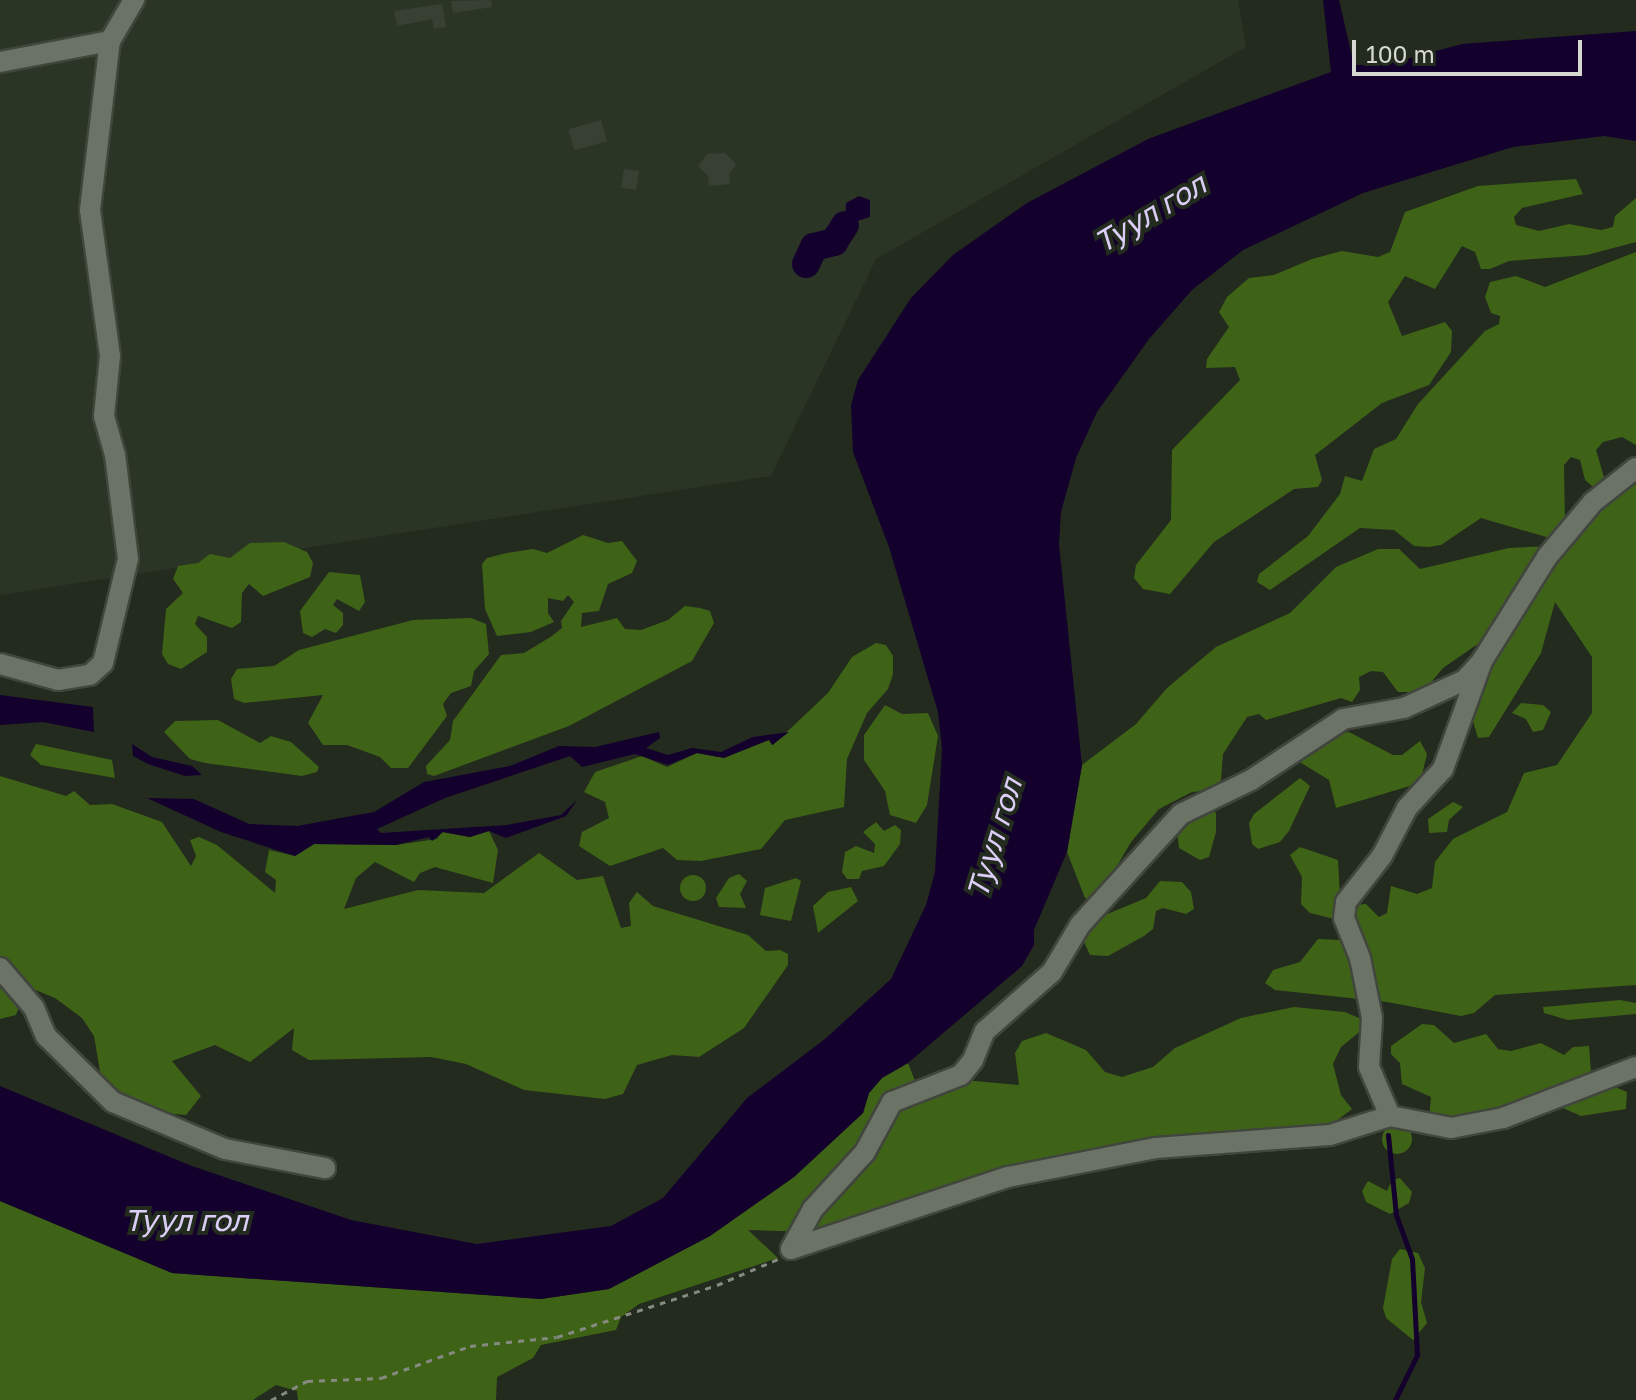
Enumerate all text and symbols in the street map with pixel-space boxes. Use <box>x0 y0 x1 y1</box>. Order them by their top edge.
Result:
scale bar <box>1356 24 1586 74</box>
text: 100 m <box>1366 39 1435 68</box>
water label: Туул гол <box>1088 166 1212 260</box>
water label: Туул гол <box>959 773 1029 903</box>
water label: Туул гол <box>124 1202 248 1238</box>

